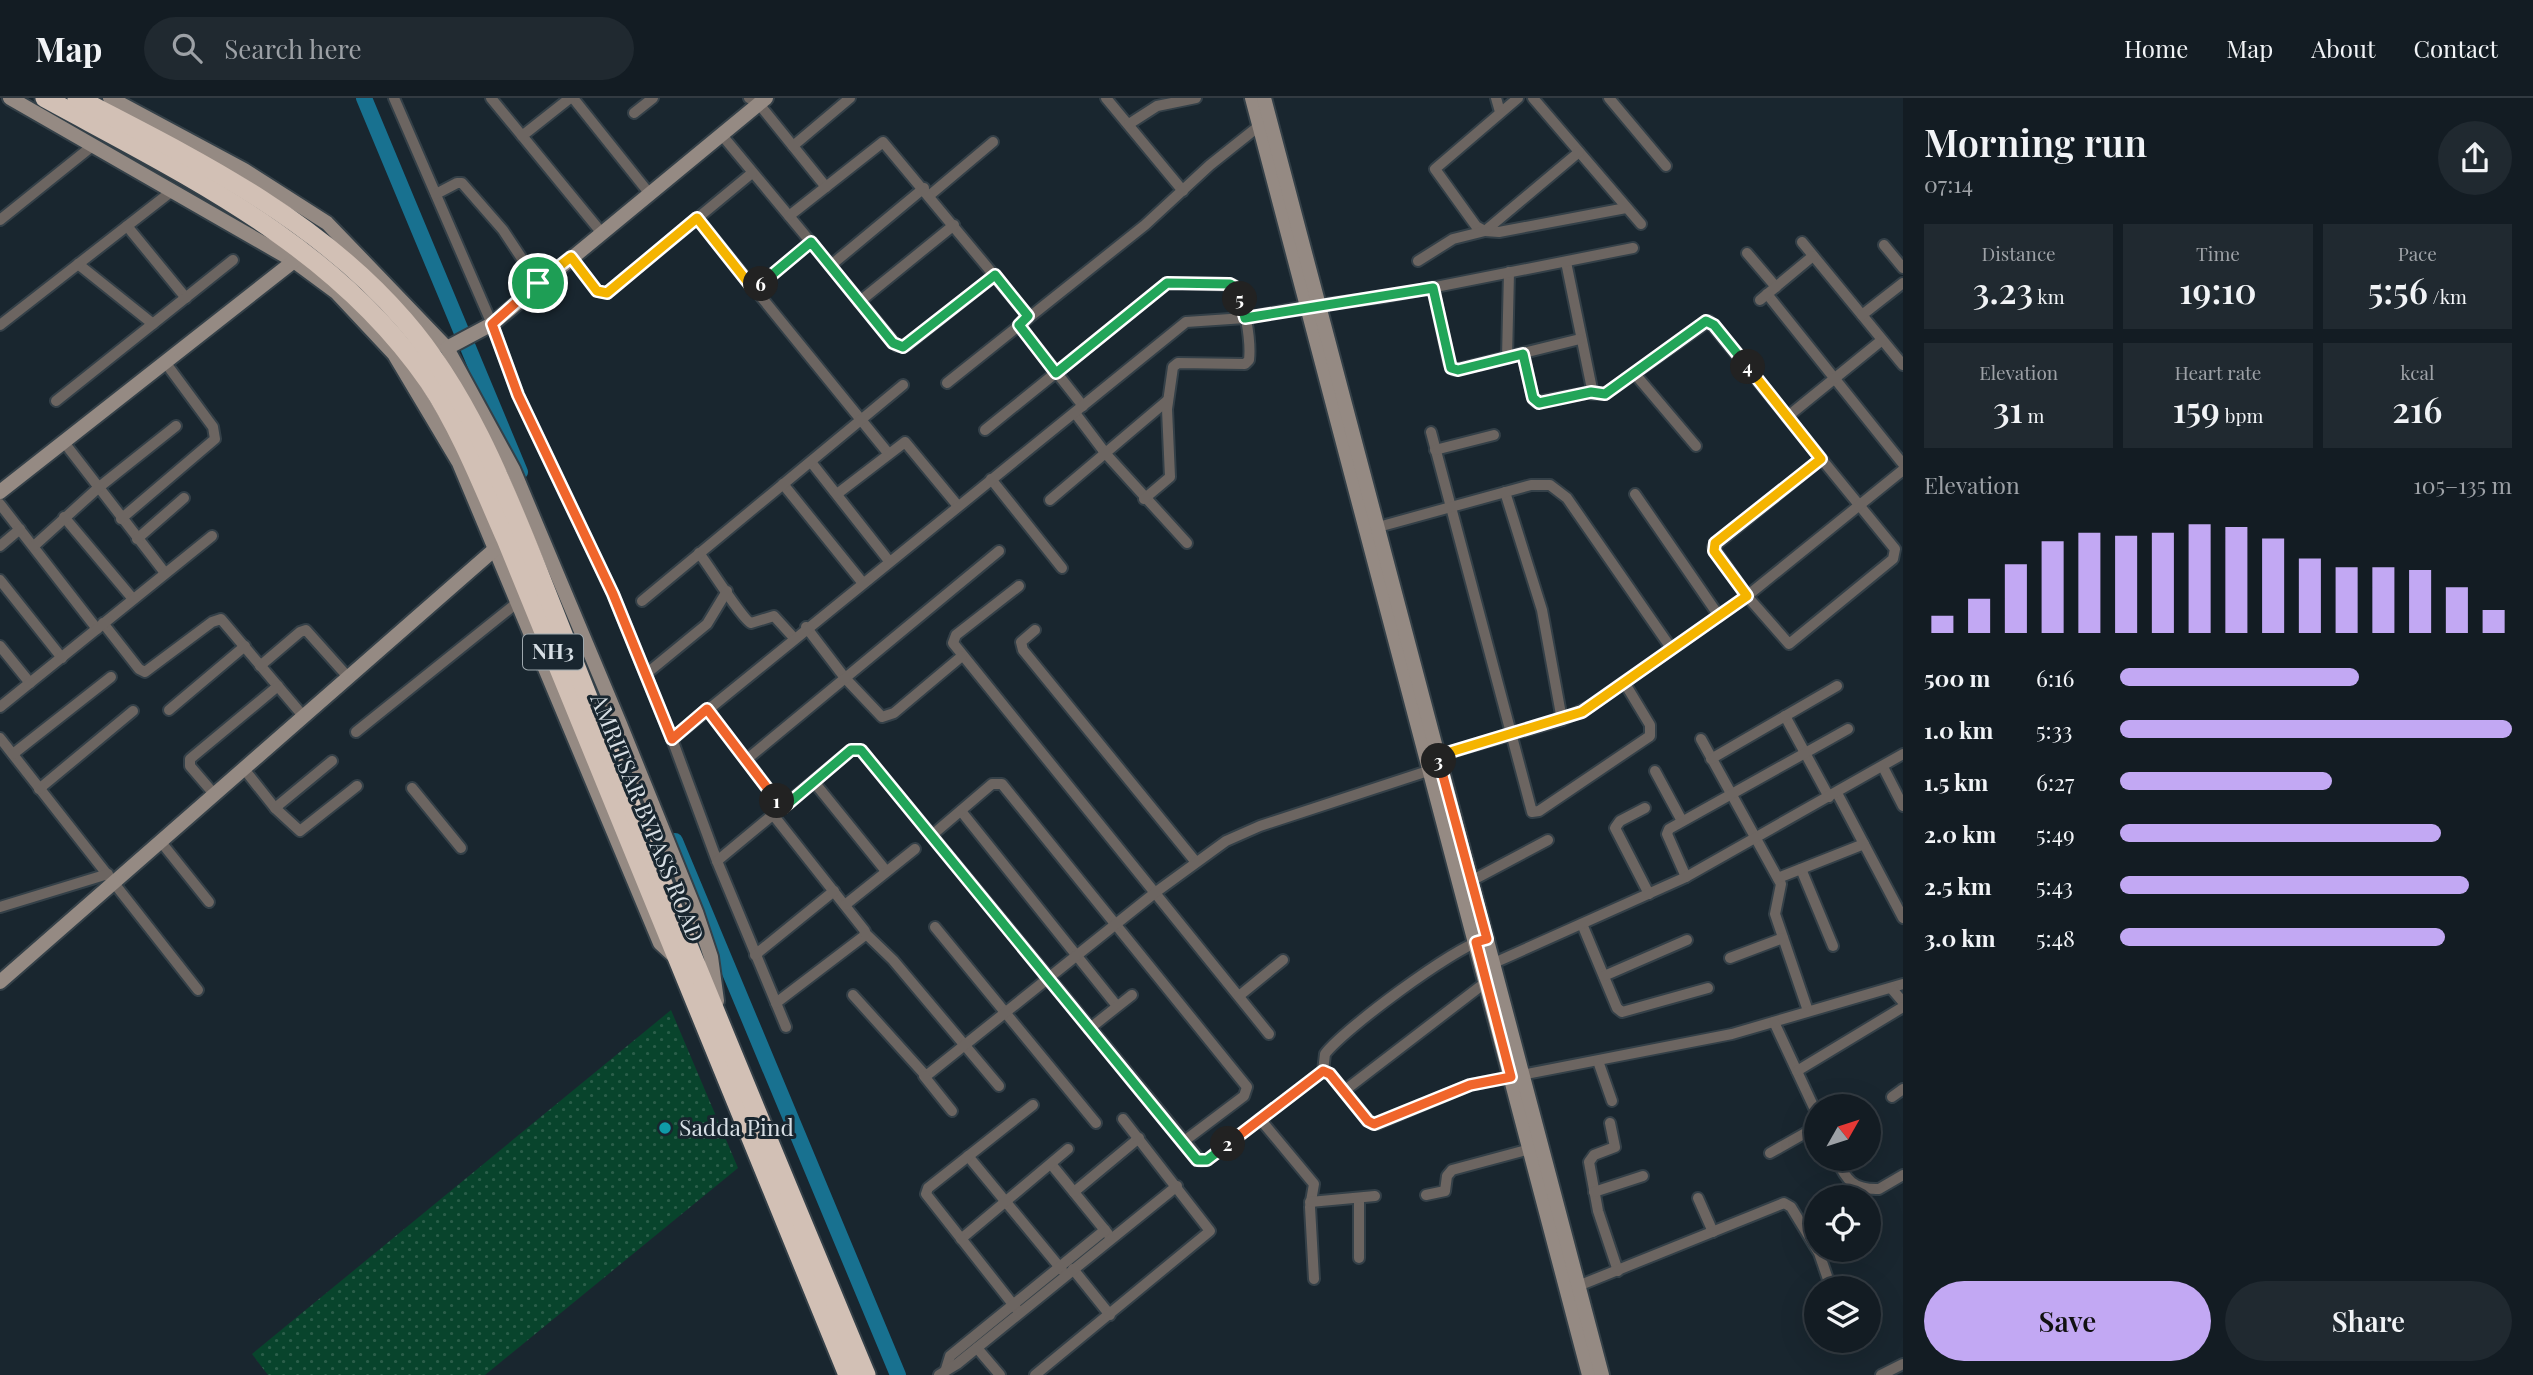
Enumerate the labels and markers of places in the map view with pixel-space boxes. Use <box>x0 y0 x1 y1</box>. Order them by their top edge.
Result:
pin <box>508 253 568 313</box>
pin: 6 <box>744 266 778 302</box>
pin: 5 <box>1222 282 1258 316</box>
pin: 4 <box>1730 350 1766 384</box>
pin: 3 <box>1422 744 1456 778</box>
pin: 1 <box>760 784 794 818</box>
place label: Sadda Pind <box>679 1111 794 1142</box>
marker: Sadda Pind <box>657 1120 673 1136</box>
pin: 2 <box>1210 1126 1246 1162</box>

